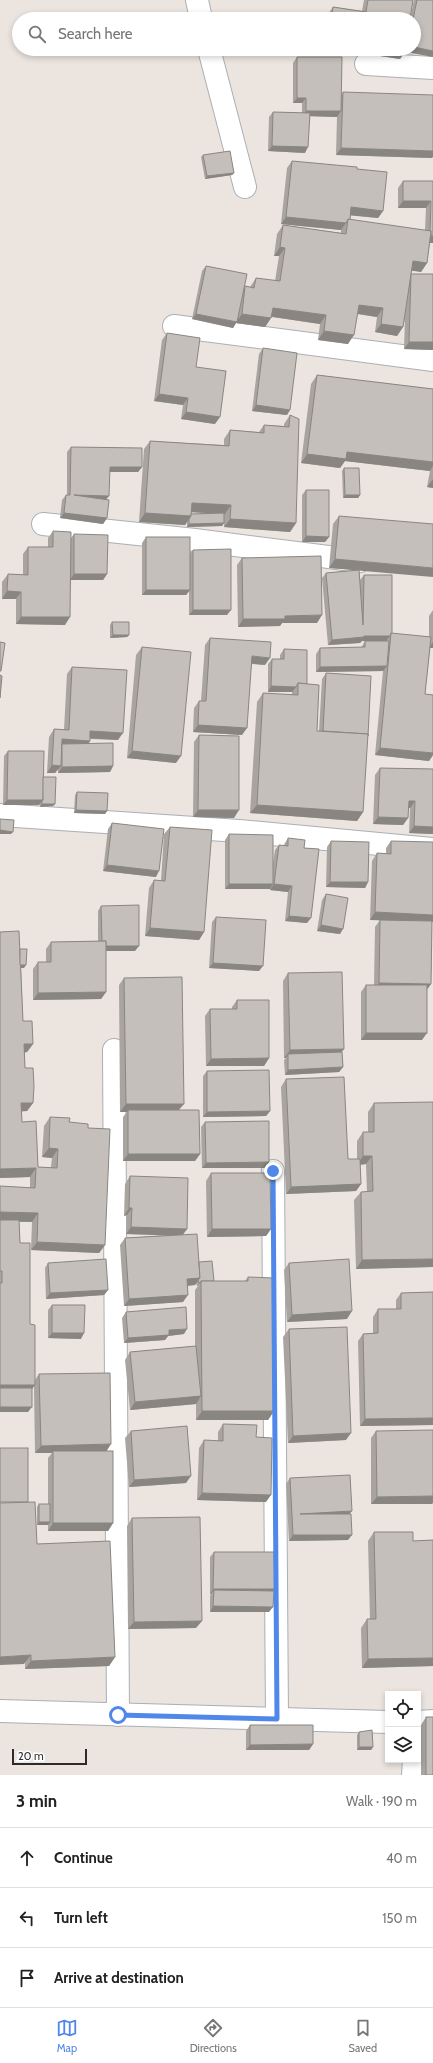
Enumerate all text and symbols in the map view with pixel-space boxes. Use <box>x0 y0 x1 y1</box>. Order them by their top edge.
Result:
search box <box>12 12 421 56</box>
icon: search <box>26 23 48 45</box>
text: Search here <box>58 25 133 43</box>
route end <box>264 1162 282 1180</box>
map controls <box>385 1691 421 1763</box>
button: locate <box>385 1691 421 1727</box>
route start <box>109 1706 127 1724</box>
button: layers <box>385 1727 421 1763</box>
scale bar <box>12 1747 87 1766</box>
text: 20 m <box>18 1749 44 1763</box>
text: 3 min <box>16 1791 57 1811</box>
text: Walk · 190 m <box>346 1793 417 1809</box>
icon: ahead <box>16 1847 38 1869</box>
text: Continue <box>54 1849 113 1867</box>
text: 40 m <box>386 1850 417 1866</box>
icon: left <box>16 1907 38 1929</box>
text: Turn left <box>54 1909 108 1927</box>
text: 150 m <box>382 1910 417 1926</box>
icon: arrive <box>16 1967 38 1989</box>
text: Arrive at destination <box>54 1969 184 1987</box>
tab: Map <box>56 2017 78 2055</box>
tab: Directions <box>190 2017 237 2055</box>
tab: Saved <box>349 2017 377 2055</box>

